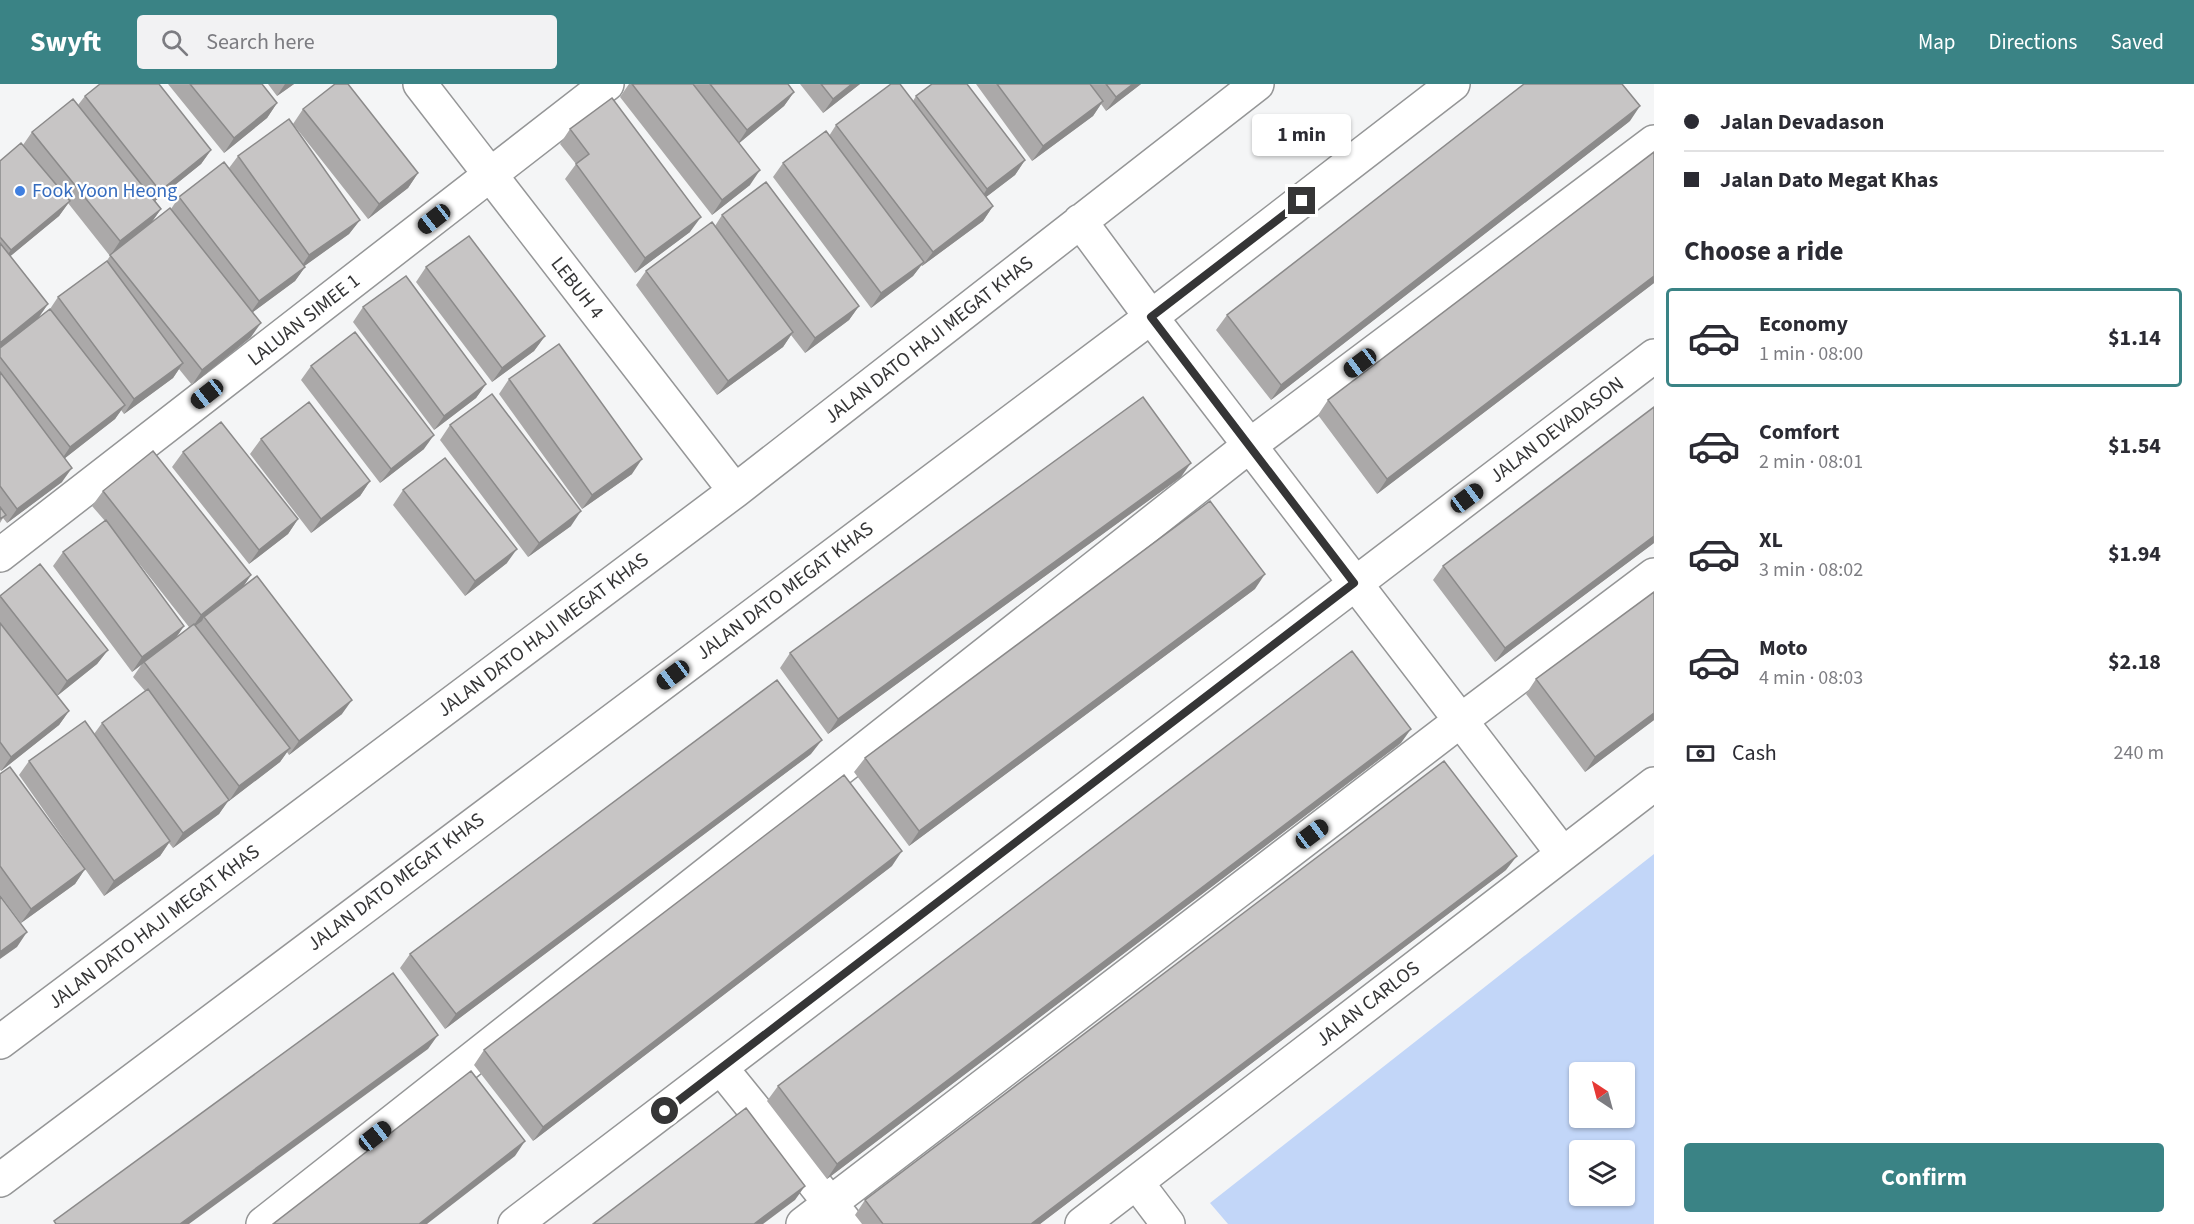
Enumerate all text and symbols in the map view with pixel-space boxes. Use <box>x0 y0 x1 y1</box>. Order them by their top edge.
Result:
search box <box>137 15 557 69</box>
text: Swyft <box>30 22 101 62</box>
icon: search <box>158 26 191 59</box>
text: Search here <box>206 26 315 58</box>
text: Map <box>1918 27 1956 57</box>
text: Directions <box>1989 27 2077 57</box>
text: Saved <box>2110 27 2164 57</box>
text: Jalan Devadason <box>1720 106 1884 138</box>
callout: 1 min <box>1252 114 1352 156</box>
text: 1 min <box>1277 121 1326 149</box>
text: Jalan Dato Megat Khas <box>1720 164 1938 196</box>
place label: Fook Yoon Heong <box>32 177 177 205</box>
marker: Fook Yoon Heong <box>13 184 27 198</box>
route end <box>1288 187 1315 214</box>
car <box>414 201 454 237</box>
text: Choose a ride <box>1684 232 1844 271</box>
street label: JALAN DATO HAJI MEGAT KHAS <box>819 250 1039 430</box>
street label: LEBUH 4 <box>544 251 610 325</box>
street label: LALUAN SIMEE 1 <box>242 267 366 373</box>
text: Economy <box>1759 308 1848 340</box>
icon: car <box>1687 311 1741 365</box>
text: $1.14 <box>2108 322 2161 354</box>
text: 1 min · 08:00 <box>1759 340 1863 368</box>
car <box>1340 345 1380 381</box>
street label: JALAN DEVADASON <box>1484 370 1630 490</box>
car <box>187 376 227 412</box>
text: Comfort <box>1759 416 1840 448</box>
icon: car <box>1687 419 1741 473</box>
text: $1.54 <box>2108 430 2161 462</box>
text: 2 min · 08:01 <box>1759 448 1863 476</box>
car <box>1447 480 1487 516</box>
street label: JALAN DATO MEGAT KHAS <box>691 515 879 667</box>
text: XL <box>1759 524 1783 556</box>
icon: car <box>1687 527 1741 581</box>
text: $1.94 <box>2108 538 2161 570</box>
street label: JALAN DATO HAJI MEGAT KHAS <box>431 546 655 724</box>
text: 3 min · 08:02 <box>1759 556 1863 584</box>
text: Moto <box>1759 632 1808 664</box>
icon: car <box>1687 635 1741 689</box>
text: $2.18 <box>2108 646 2161 678</box>
car <box>653 657 693 693</box>
text: 4 min · 08:03 <box>1759 664 1863 692</box>
icon: cash <box>1684 737 1717 770</box>
text: Cash <box>1732 737 1777 769</box>
text: 240 m <box>2114 739 2164 767</box>
street label: JALAN DATO MEGAT KHAS <box>302 806 490 958</box>
car <box>1292 816 1332 852</box>
street label: JALAN DATO HAJI MEGAT KHAS <box>42 838 266 1016</box>
street label: JALAN CARLOS <box>1310 955 1426 1053</box>
north arrow <box>1569 1062 1635 1128</box>
map controls <box>1569 1062 1635 1206</box>
route start <box>651 1097 678 1124</box>
car <box>355 1118 395 1154</box>
button: layers <box>1569 1140 1635 1206</box>
button: Confirm <box>1684 1143 2164 1212</box>

